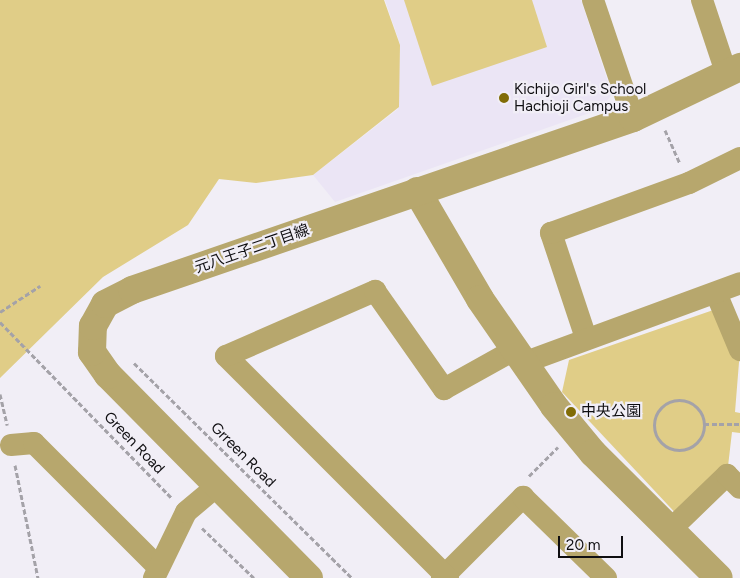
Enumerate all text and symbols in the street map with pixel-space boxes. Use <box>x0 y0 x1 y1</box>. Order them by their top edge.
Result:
place label: Kichijo Girl's School Hachioji Campus <box>514 80 646 115</box>
marker: Kichijo Girl's School Hachioji Campus <box>498 92 510 104</box>
street label: 元八王子二丁目線 <box>192 221 312 277</box>
place label: 中央公園 <box>581 403 641 421</box>
marker: 中央公園 <box>565 406 577 418</box>
street label: Green Road <box>100 408 168 478</box>
street label: Grreen Road <box>207 419 279 491</box>
scale bar <box>560 526 625 558</box>
text: 20 m <box>566 536 600 554</box>

